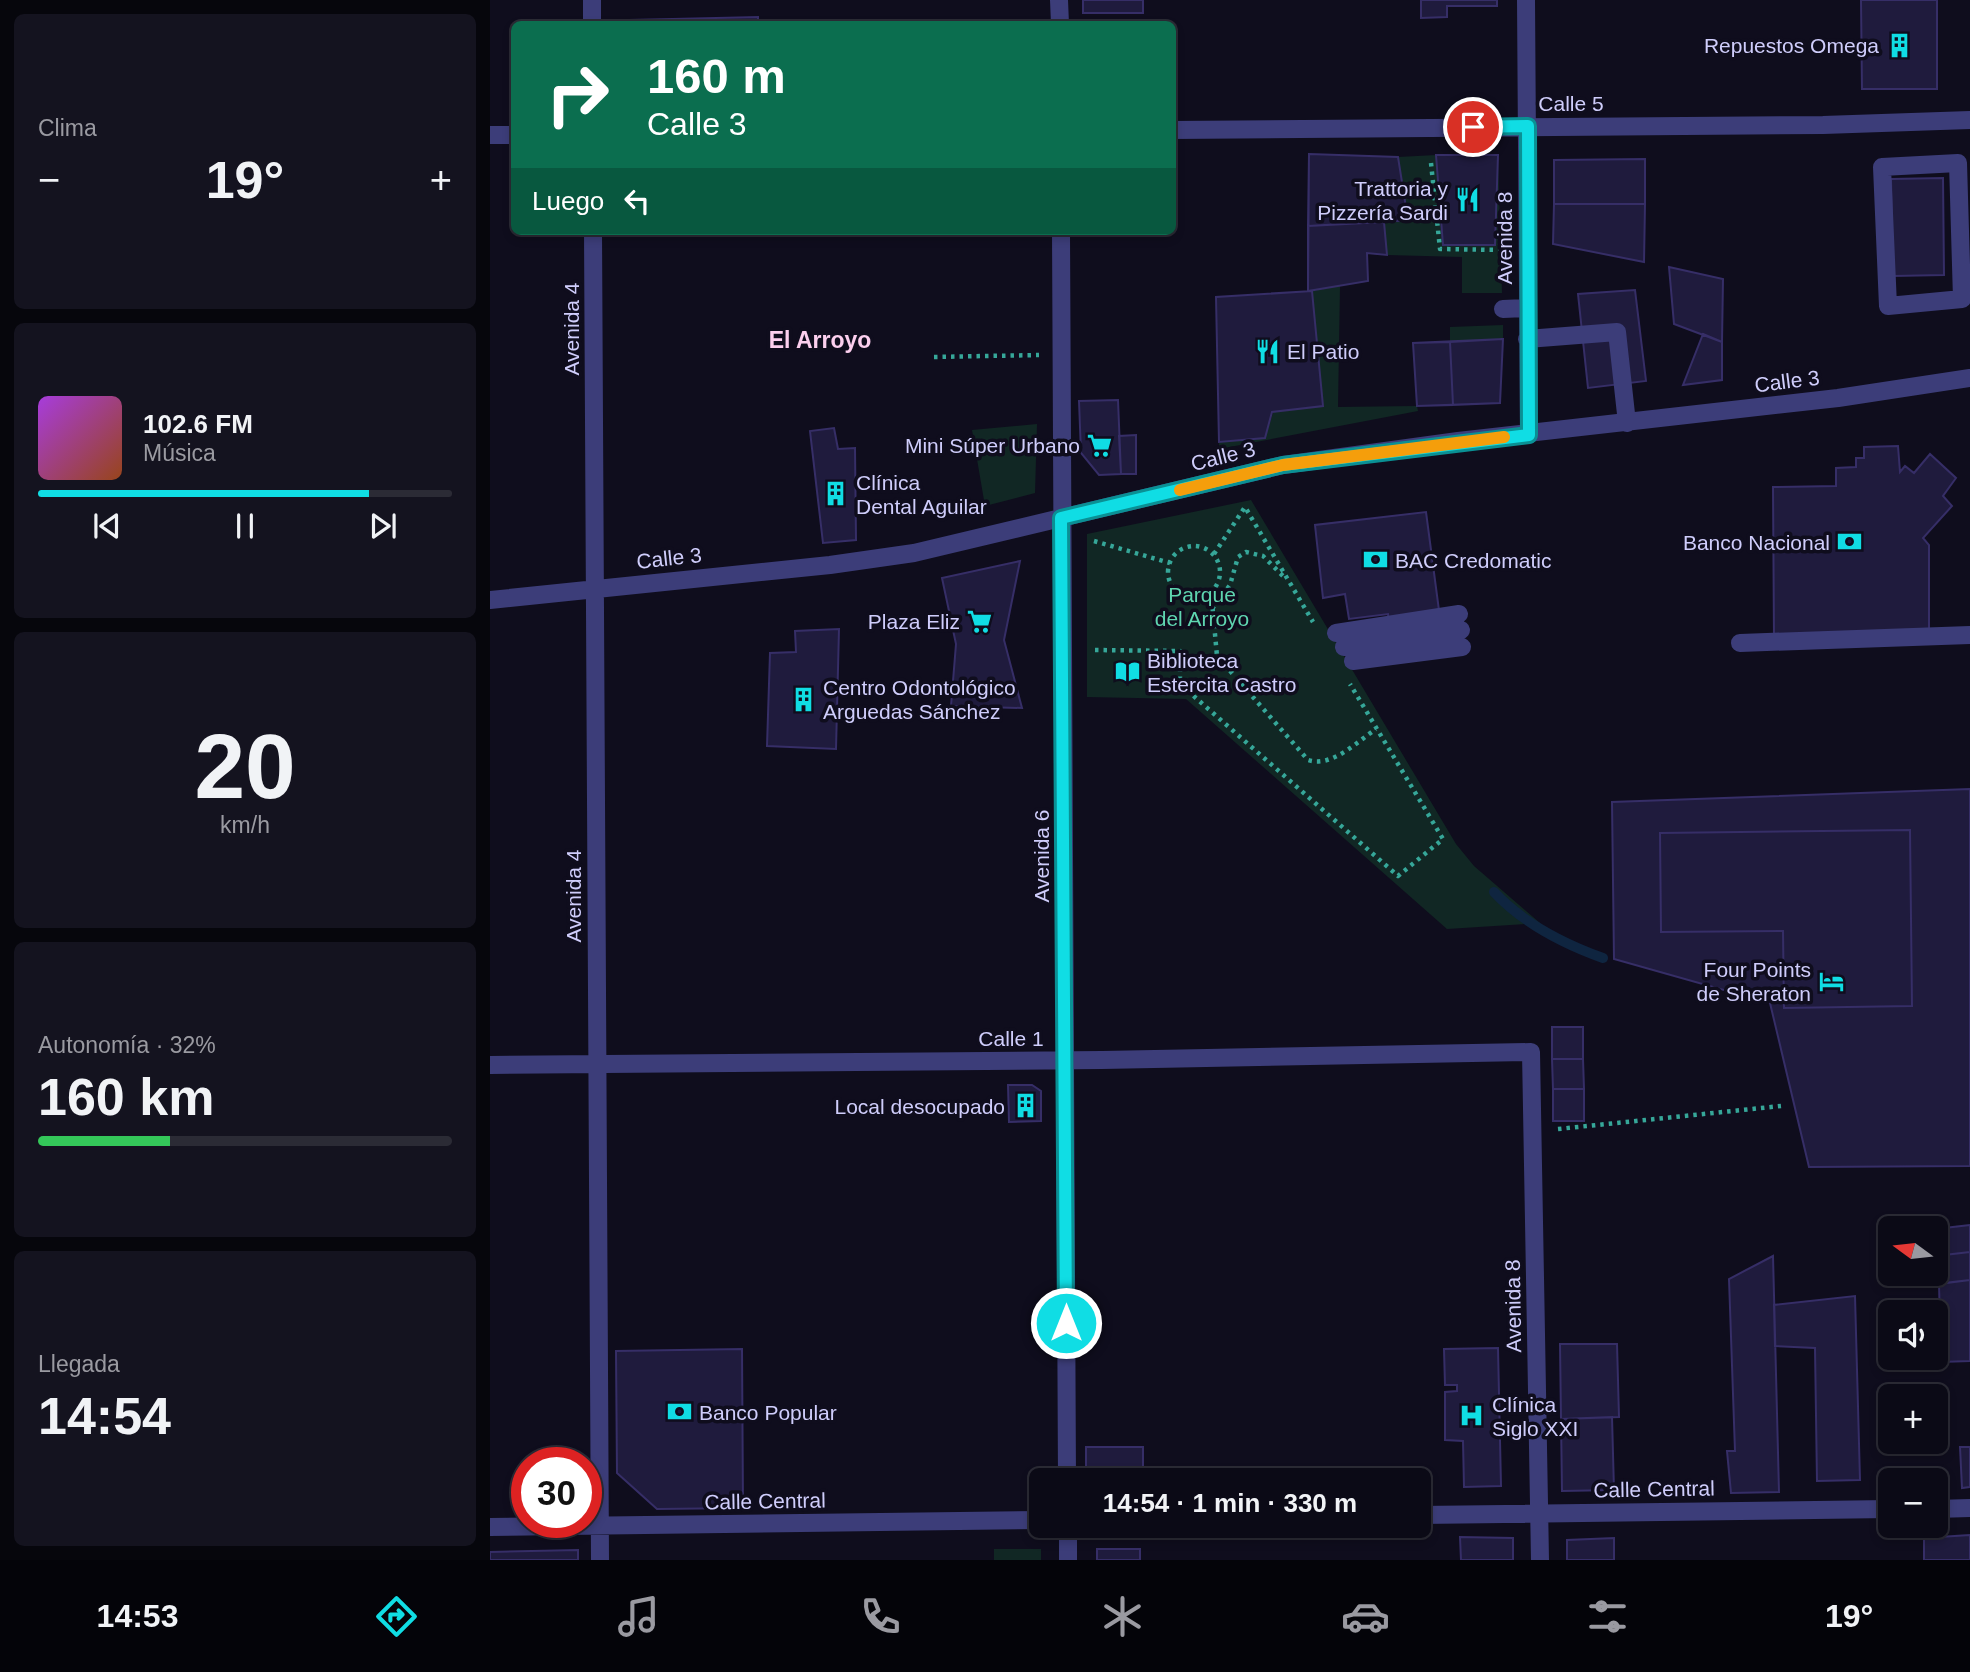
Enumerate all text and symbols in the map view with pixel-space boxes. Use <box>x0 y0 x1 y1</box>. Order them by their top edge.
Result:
building icon: Repuestos Omega <box>1885 31 1913 59</box>
place label: Repuestos Omega <box>1704 34 1879 57</box>
icon: right <box>532 49 623 140</box>
text: 160 m <box>647 49 786 103</box>
street label: Calle 5 <box>1538 92 1604 115</box>
pin <box>1443 97 1503 157</box>
text: Calle 3 <box>647 106 747 142</box>
icon: arrive <box>1454 108 1492 146</box>
text: Clima <box>38 115 97 141</box>
text: 19° <box>206 151 284 209</box>
text: − <box>38 159 60 201</box>
text: + <box>430 159 452 201</box>
place label: Trattoria y Pizzería Sardi <box>1317 177 1448 224</box>
icon: left <box>618 182 656 220</box>
text: Luego <box>532 186 604 216</box>
restaurant icon: Trattoria y Pizzería Sardi <box>1454 186 1482 214</box>
street label: Avenida 8 <box>1493 191 1516 285</box>
street label: Avenida 4 <box>560 282 583 376</box>
district label: El Arroyo <box>769 327 871 353</box>
restaurant icon: El Patio <box>1253 337 1281 365</box>
place label: El Patio <box>1287 340 1359 363</box>
street label: Calle 3 <box>1753 366 1821 396</box>
text: 102.6 FM <box>143 409 253 439</box>
supermarket icon: Mini Súper Urbano <box>1086 431 1114 459</box>
place label: Mini Súper Urbano <box>905 434 1080 457</box>
street label: Calle 3 <box>1189 437 1257 475</box>
text: Música <box>143 440 216 466</box>
place label: Clínica Dental Aguilar <box>856 471 987 518</box>
building icon: Clínica Dental Aguilar <box>822 480 850 508</box>
icon: previous <box>88 507 126 545</box>
icon: pause <box>226 507 264 545</box>
icon: next <box>364 507 402 545</box>
bank icon: Banco Nacional <box>1836 528 1864 556</box>
place label: Banco Nacional <box>1683 531 1830 554</box>
street label: Calle 3 <box>635 543 703 573</box>
bank icon: BAC Credomatic <box>1361 546 1389 574</box>
place label: BAC Credomatic <box>1395 549 1551 572</box>
park label: Parque del Arroyo <box>1155 583 1249 630</box>
supermarket icon: Plaza Eliz <box>966 607 994 635</box>
place label: Plaza Eliz <box>868 610 960 633</box>
place label: Biblioteca Estercita Castro <box>1147 649 1296 696</box>
library icon: Biblioteca Estercita Castro <box>1113 658 1141 686</box>
place label: Centro Odontológico Arguedas Sánchez <box>823 676 1016 723</box>
building icon: Centro Odontológico Arguedas Sánchez <box>789 685 817 713</box>
text: 20 <box>194 716 296 817</box>
street label: Avenida 6 <box>1030 809 1053 903</box>
text: km/h <box>220 812 270 838</box>
street label: Avenida 4 <box>562 849 585 943</box>
place label: Four Points de Sheraton <box>1697 958 1811 1005</box>
hotel icon: Four Points de Sheraton <box>1817 967 1845 995</box>
street label: Calle 1 <box>978 1027 1044 1050</box>
text: Autonomía · 32% <box>38 1032 216 1058</box>
text: 160 km <box>38 1068 214 1126</box>
building icon: Local desocupado <box>1011 1092 1039 1120</box>
place label: Local desocupado <box>835 1095 1005 1118</box>
north arrow <box>1878 1216 1948 1286</box>
map controls <box>1878 1216 1948 1538</box>
street label: Avenida 8 <box>1501 1259 1525 1353</box>
position arrow <box>1029 1286 1103 1360</box>
button: sound <box>1878 1300 1948 1370</box>
text: Llegada <box>38 1351 120 1377</box>
button: + <box>1878 1384 1948 1454</box>
text: 14:54 <box>38 1387 171 1445</box>
place label: Clínica Siglo XXI <box>1492 1393 1578 1440</box>
bank icon: Banco Popular <box>665 1398 693 1426</box>
place label: Banco Popular <box>699 1401 837 1424</box>
hospital icon: Clínica Siglo XXI <box>1458 1402 1486 1430</box>
speed limit sign: 30 <box>511 1447 602 1538</box>
button: − <box>1878 1468 1948 1538</box>
street label: Calle Central <box>1593 1476 1715 1502</box>
street label: Calle Central <box>704 1488 826 1514</box>
text: 14:54 · 1 min · 330 m <box>1103 1488 1357 1518</box>
icon: directions <box>372 1592 421 1641</box>
icon: music <box>614 1592 663 1641</box>
icon: phone <box>856 1592 905 1641</box>
icon: climate <box>1098 1592 1147 1641</box>
icon: car <box>1341 1592 1390 1641</box>
icon: filters <box>1583 1592 1632 1641</box>
text: 14:53 <box>97 1598 178 1634</box>
text: 19° <box>1825 1598 1873 1634</box>

